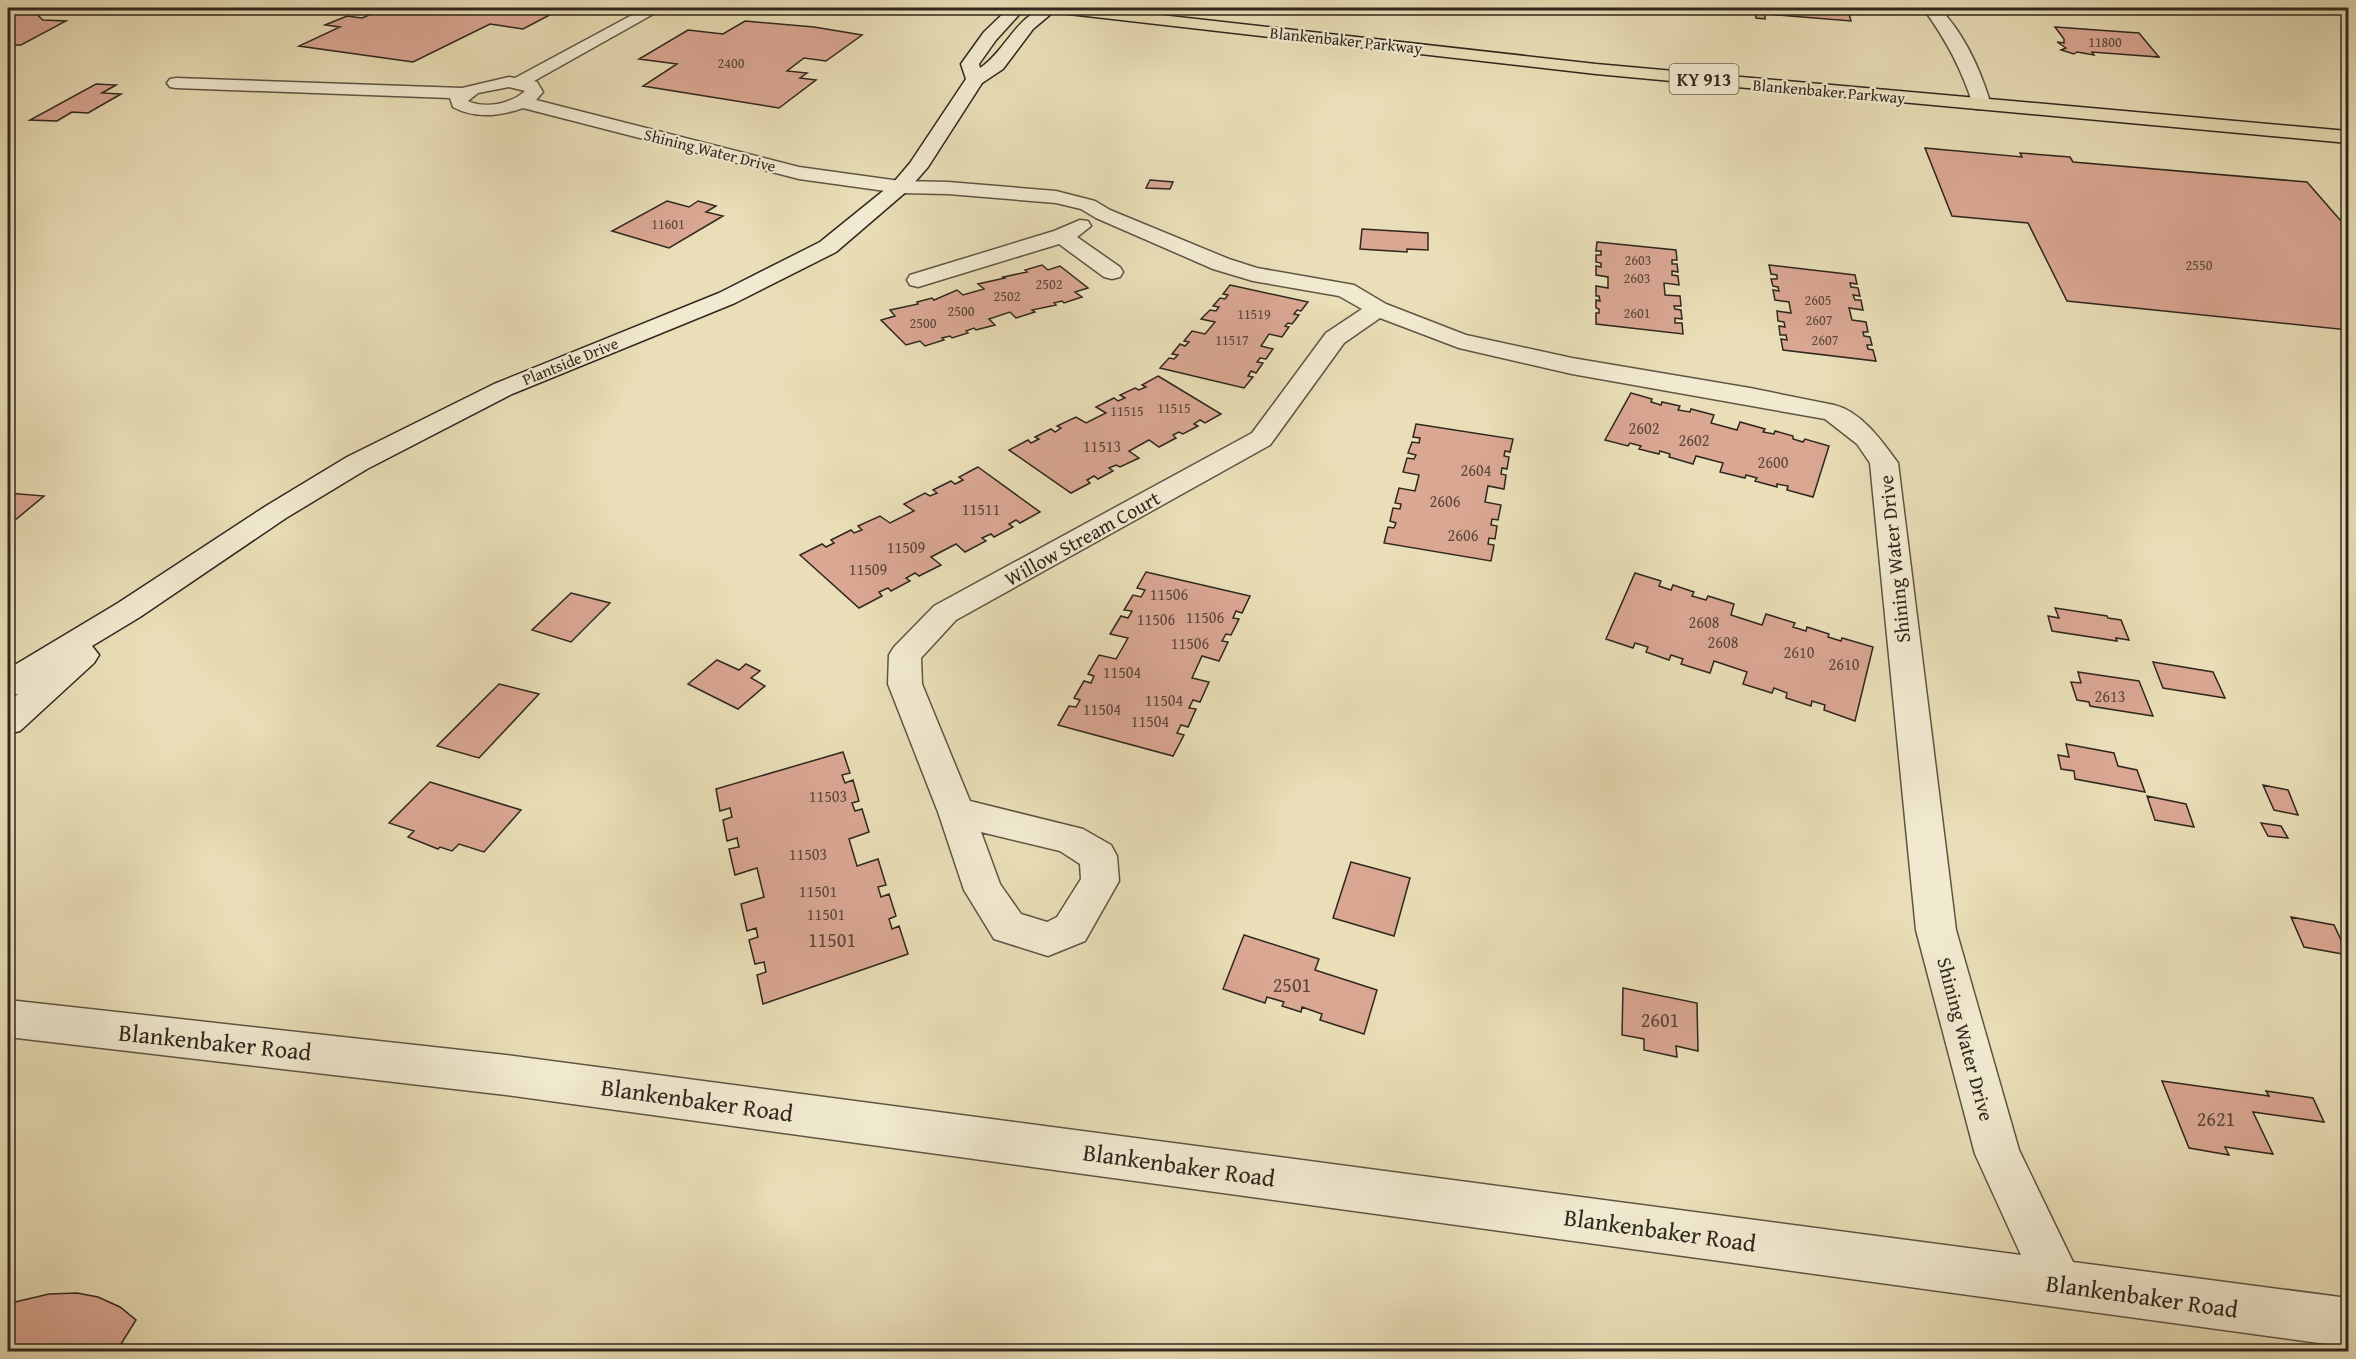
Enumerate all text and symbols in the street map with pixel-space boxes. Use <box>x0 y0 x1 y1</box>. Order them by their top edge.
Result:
street label: Blankenbaker Parkway <box>1269 20 1423 60</box>
house number: 11800 <box>2088 32 2122 52</box>
house number: 2400 <box>718 53 745 73</box>
road number: KY 913 <box>1670 64 1738 94</box>
street label: Blankenbaker Parkway <box>1752 72 1906 110</box>
street label: Shining Water Drive <box>642 122 778 178</box>
house number: 11601 <box>651 214 685 234</box>
house number: 2603 <box>1625 250 1651 270</box>
house number: 2550 <box>2186 255 2213 275</box>
house number: 2603 <box>1624 268 1650 288</box>
house number: 2502 <box>1036 274 1062 294</box>
house number: 2502 <box>994 286 1020 306</box>
house number: 2605 <box>1805 290 1831 310</box>
house number: 2500 <box>948 301 975 321</box>
house number: 2601 <box>1624 303 1650 323</box>
house number: 11519 <box>1237 304 1271 324</box>
house number: 2607 <box>1806 310 1833 330</box>
house number: 2500 <box>910 313 937 333</box>
house number: 11517 <box>1215 330 1249 350</box>
house number: 2607 <box>1812 330 1839 350</box>
street label: Plantside Drive <box>518 331 622 391</box>
house number: 11515 <box>1157 398 1191 418</box>
house number: 11515 <box>1110 401 1144 421</box>
house number: 2602 <box>1629 416 1659 440</box>
house number: 2602 <box>1679 428 1709 452</box>
house number: 11513 <box>1083 434 1121 458</box>
house number: 2600 <box>1758 450 1789 474</box>
house number: 2604 <box>1461 458 1492 482</box>
street label: Shining Water Drive <box>1871 474 1917 644</box>
street label: Willow Stream Court <box>999 483 1165 593</box>
house number: 2606 <box>1430 489 1461 513</box>
house number: 11511 <box>962 497 1000 521</box>
house number: 2606 <box>1448 523 1479 547</box>
house number: 11509 <box>887 535 926 559</box>
house number: 11509 <box>849 557 888 581</box>
house number: 11506 <box>1150 582 1189 606</box>
house number: 11506 <box>1186 605 1225 629</box>
house number: 11506 <box>1137 607 1176 631</box>
house number: 2608 <box>1689 610 1720 634</box>
house number: 2608 <box>1708 630 1739 654</box>
house number: 11506 <box>1171 631 1210 655</box>
house number: 2610 <box>1784 640 1815 664</box>
house number: 2610 <box>1829 652 1860 676</box>
house number: 11504 <box>1103 660 1142 684</box>
house number: 2613 <box>2095 684 2125 708</box>
house number: 11504 <box>1145 688 1184 712</box>
house number: 11504 <box>1083 697 1122 721</box>
house number: 11504 <box>1131 709 1170 733</box>
house number: 11503 <box>809 784 847 808</box>
house number: 11503 <box>789 842 827 866</box>
house number: 11501 <box>799 879 837 903</box>
house number: 11501 <box>807 902 845 926</box>
house number: 11501 <box>808 925 856 954</box>
street label: Shining Water Drive <box>1930 954 2002 1124</box>
house number: 2501 <box>1273 970 1311 999</box>
house number: 2601 <box>1641 1005 1679 1034</box>
street label: Blankenbaker Road <box>117 1014 313 1070</box>
street label: Blankenbaker Road <box>599 1069 796 1131</box>
house number: 2621 <box>2197 1104 2235 1133</box>
street label: Blankenbaker Road <box>1081 1134 1278 1196</box>
street label: Blankenbaker Road <box>1562 1199 1759 1261</box>
street label: Blankenbaker Road <box>2044 1265 2241 1327</box>

